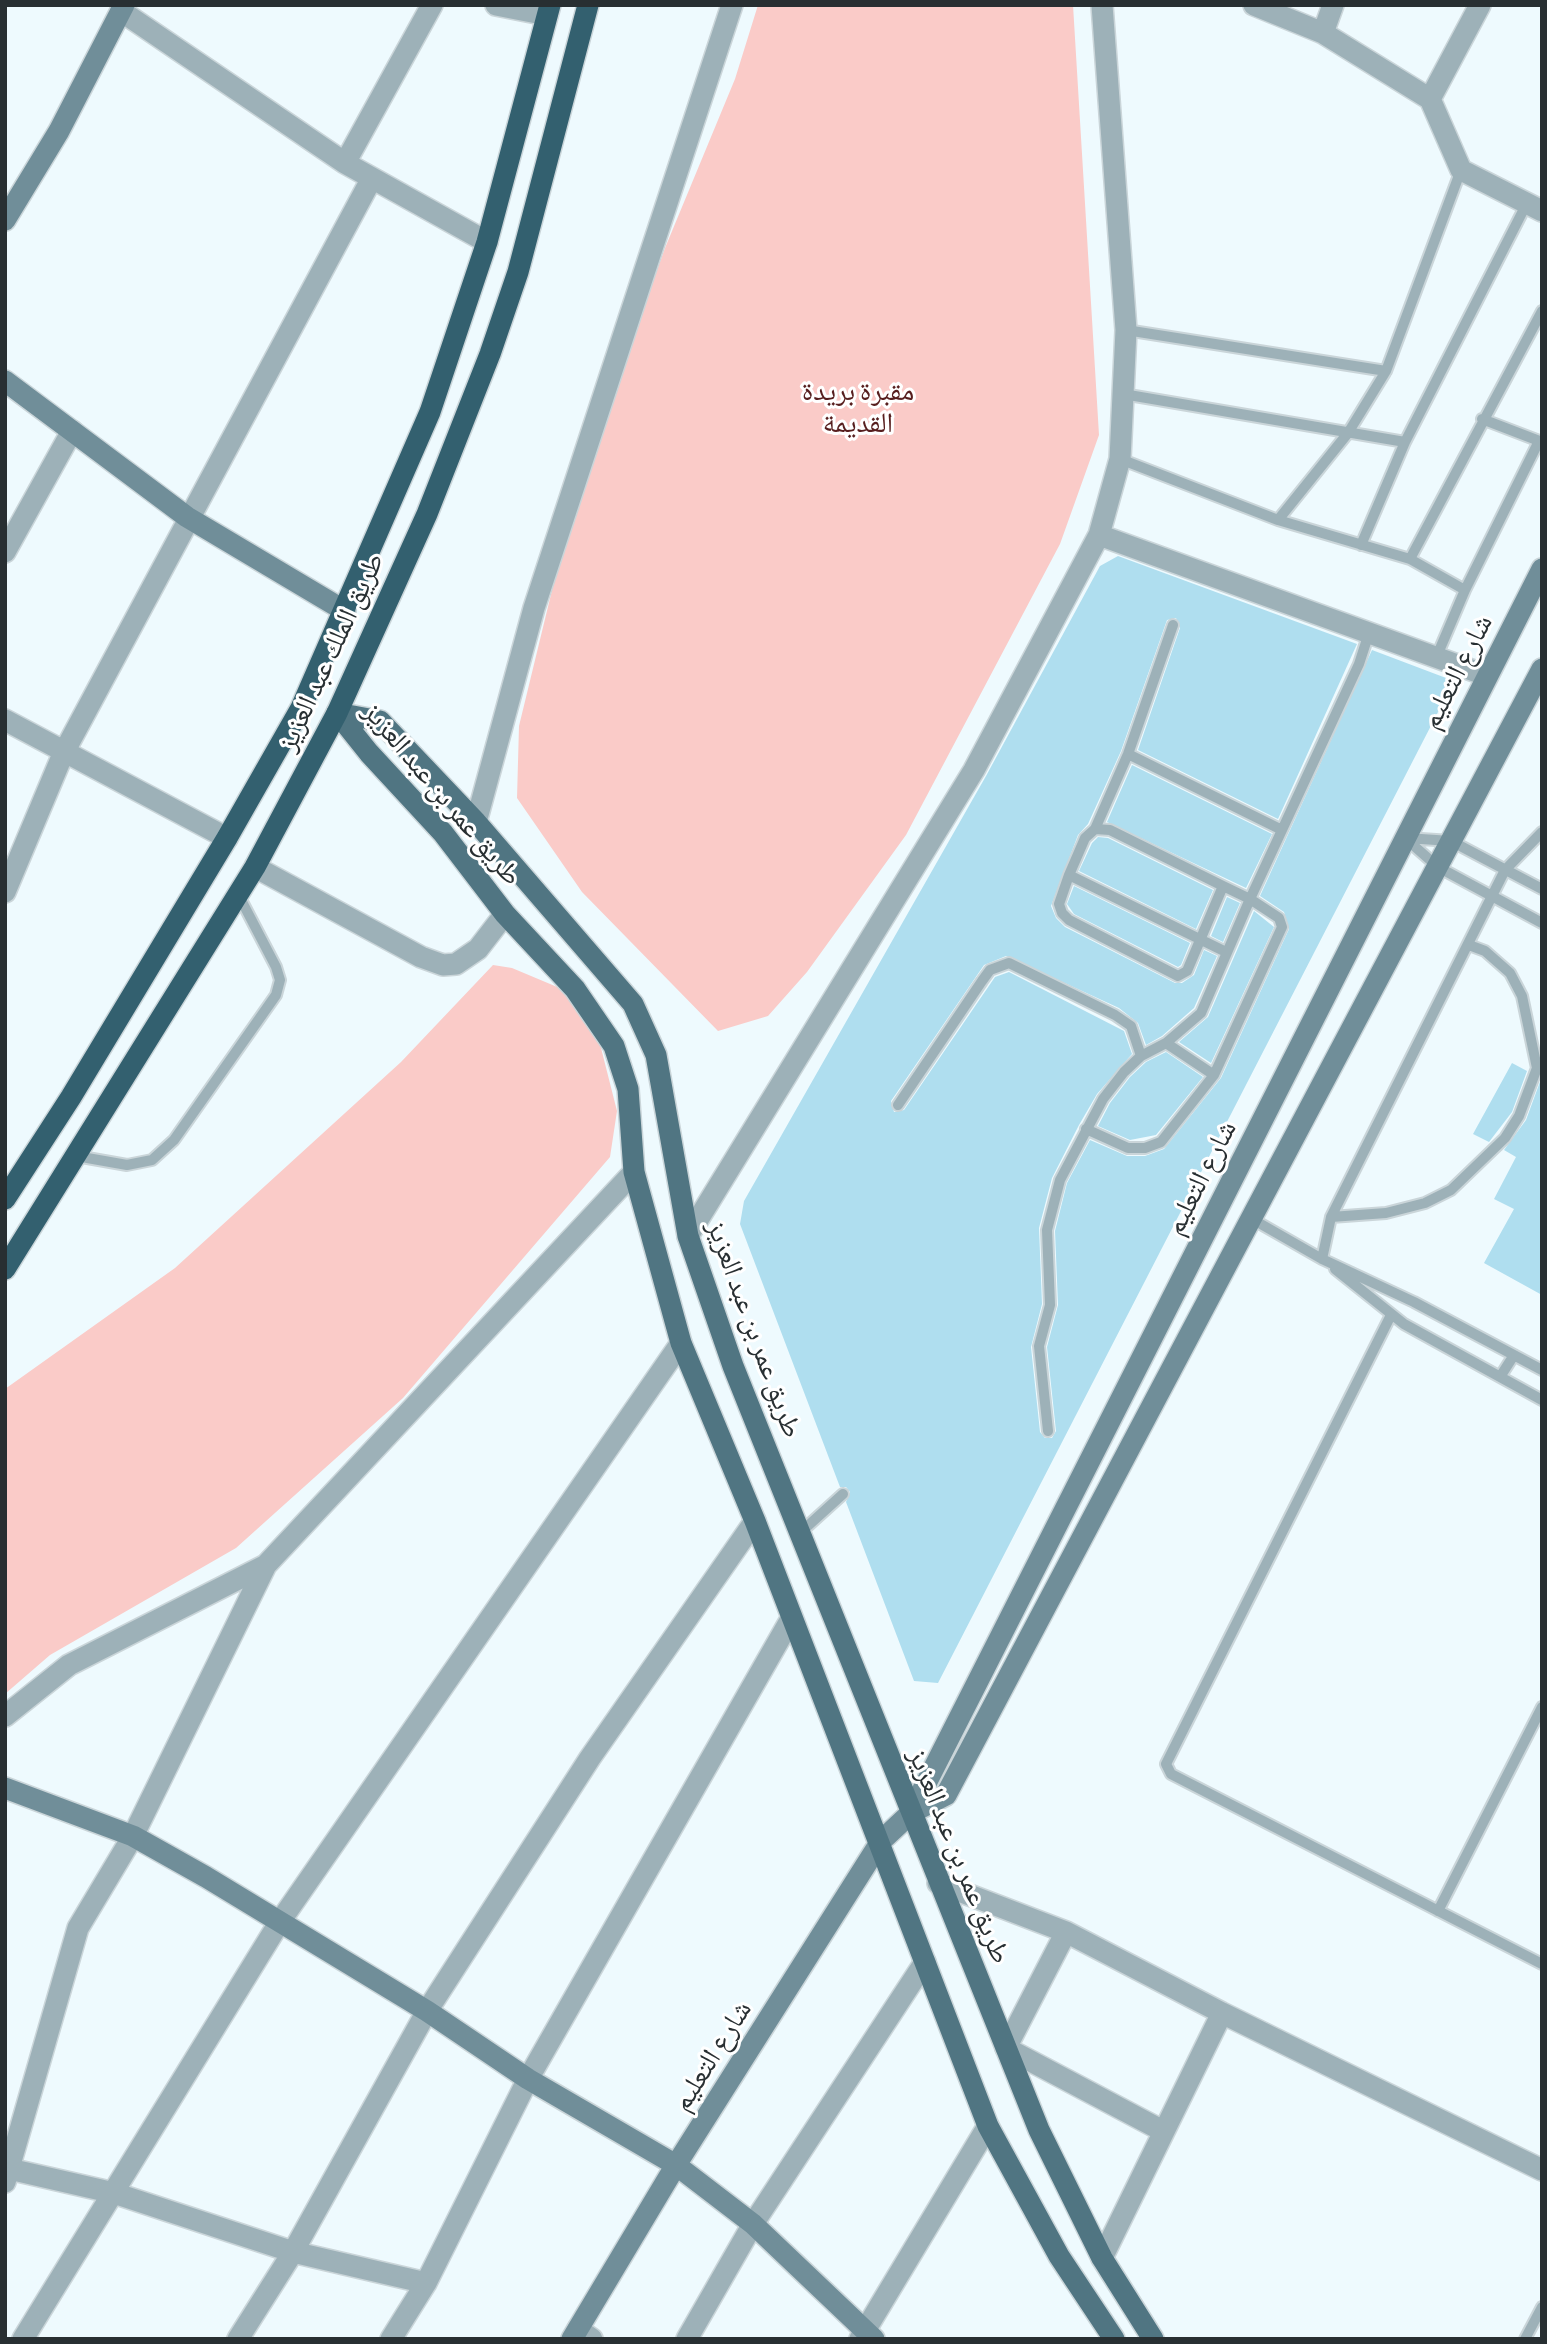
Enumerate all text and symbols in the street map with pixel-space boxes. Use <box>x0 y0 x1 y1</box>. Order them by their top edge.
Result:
park label: مقبرة بريدة القديمة <box>802 375 914 441</box>
street label: طريق الملك عبد العزيز <box>270 548 392 756</box>
street label: شارع التعليم <box>1414 609 1500 735</box>
street label: طريق عمر بن عبد العزيز <box>356 696 528 892</box>
street label: شارع التعليم <box>1158 1115 1244 1241</box>
street label: طريق عمر بن عبد العزيز <box>699 1216 809 1442</box>
street label: طريق عمر بن عبد العزيز <box>901 1744 1017 1968</box>
street label: شارع التعليم <box>665 1995 759 2117</box>

